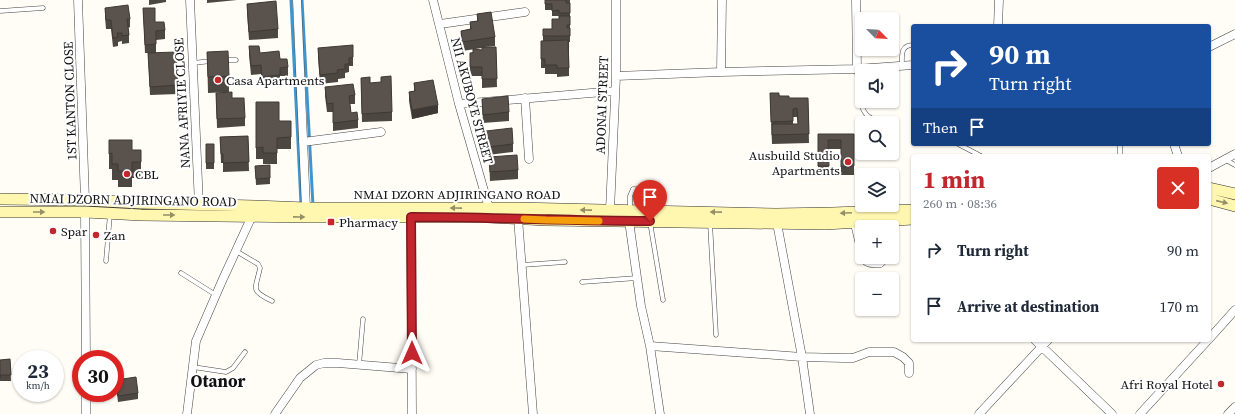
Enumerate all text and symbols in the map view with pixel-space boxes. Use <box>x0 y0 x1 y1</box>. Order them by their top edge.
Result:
north arrow <box>855 12 899 56</box>
map controls <box>855 12 899 316</box>
text: 90 m <box>989 35 1051 73</box>
street label: NII AKUBOYE STREET <box>447 36 497 166</box>
street label: NANA AFRIYIE CLOSE <box>170 37 194 169</box>
icon: right <box>923 40 975 92</box>
street label: 1ST KANTON CLOSE <box>59 41 81 161</box>
street label: ADONAI STREET <box>592 55 612 155</box>
button: sound <box>855 64 899 108</box>
text: Turn right <box>989 71 1071 96</box>
place label: Casa Apartments <box>226 72 325 89</box>
marker: Casa Apartments <box>213 75 223 85</box>
button: search <box>855 116 899 160</box>
icon: arrive <box>966 116 988 138</box>
text: Then <box>923 117 958 138</box>
place label: Ausbuild Studio Apartments <box>749 147 840 179</box>
marker: Ausbuild Studio Apartments <box>843 157 853 167</box>
text: 1 min <box>923 163 985 196</box>
place label: CBL <box>135 166 159 183</box>
button: close <box>1157 167 1199 209</box>
button: layers <box>855 168 899 212</box>
marker: CBL <box>122 169 132 179</box>
pin <box>633 180 667 221</box>
street label: NMAI DZORN ADJIRINGANO ROAD <box>354 186 560 203</box>
icon: arrive <box>639 186 661 208</box>
street label: NMAI DZORN ADJIRINGANO ROAD <box>29 190 237 210</box>
text: 260 m · 08:36 <box>923 195 997 212</box>
one-way arrow <box>1216 199 1228 205</box>
one-way arrow <box>449 205 462 211</box>
one-way arrow <box>580 206 592 213</box>
one-way arrow <box>33 209 46 215</box>
one-way arrow <box>710 209 722 216</box>
one-way arrow <box>839 210 852 216</box>
one-way arrow <box>163 212 176 218</box>
one-way arrow <box>293 214 306 220</box>
place label: Pharmacy <box>339 214 398 231</box>
marker: Pharmacy <box>326 217 336 227</box>
button: + <box>855 220 899 264</box>
place label: Spar <box>61 223 88 240</box>
marker: Spar <box>48 226 58 236</box>
place label: Zan <box>104 227 126 244</box>
marker: Zan <box>91 230 101 240</box>
icon: right <box>923 239 945 261</box>
text: Turn right <box>957 240 1029 261</box>
text: 90 m <box>1167 240 1199 261</box>
button: − <box>855 272 899 316</box>
icon: arrive <box>923 295 945 317</box>
text: Arrive at destination <box>957 296 1099 317</box>
text: 170 m <box>1159 296 1199 317</box>
position arrow <box>391 332 433 374</box>
speed limit sign: 30 <box>72 350 124 402</box>
text: 23 <box>27 357 49 385</box>
district label: Otanor <box>190 369 246 393</box>
place label: Afri Royal Hotel <box>1120 376 1213 393</box>
text: km/h <box>26 379 50 392</box>
marker: Afri Royal Hotel <box>1216 379 1226 389</box>

